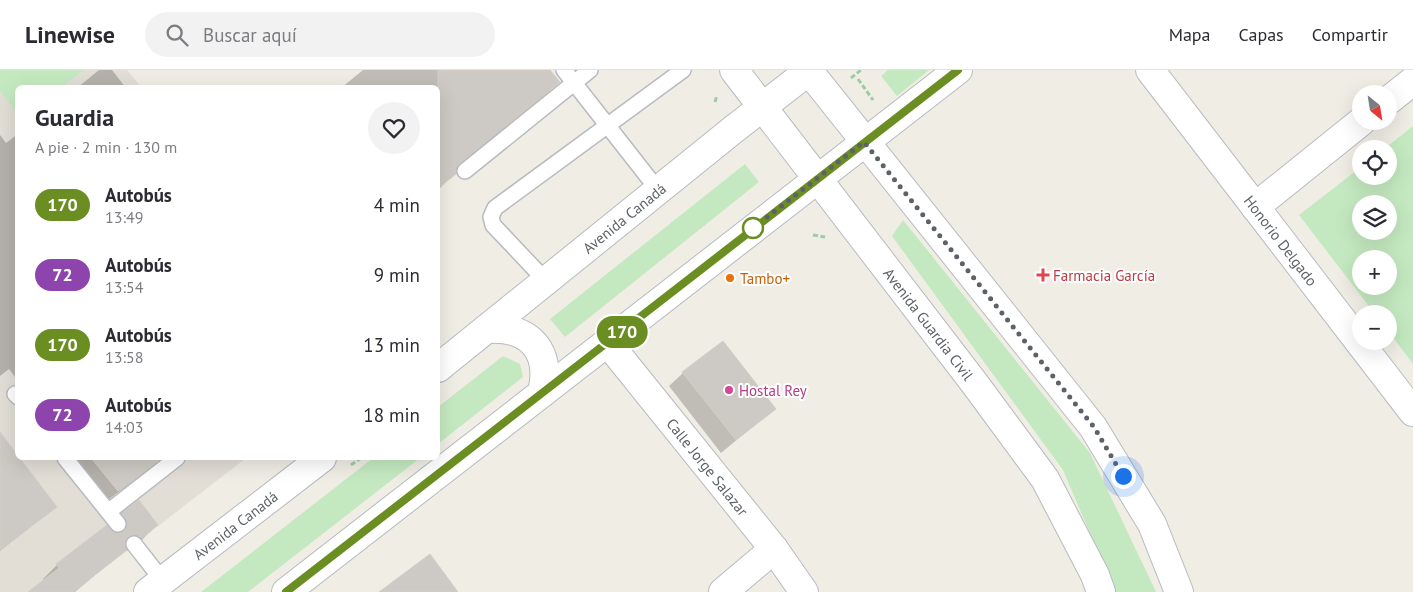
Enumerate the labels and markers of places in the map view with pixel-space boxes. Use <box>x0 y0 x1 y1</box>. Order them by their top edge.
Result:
unlabelled marker <box>742 217 764 239</box>
place label: Farmacia García <box>1053 266 1155 285</box>
place label: Tambo+ <box>740 269 790 288</box>
marker: Farmacia García <box>1037 269 1049 281</box>
marker: Tambo+ <box>724 272 736 284</box>
place label: Hostal Rey <box>739 381 807 400</box>
marker: Hostal Rey <box>723 384 735 396</box>

